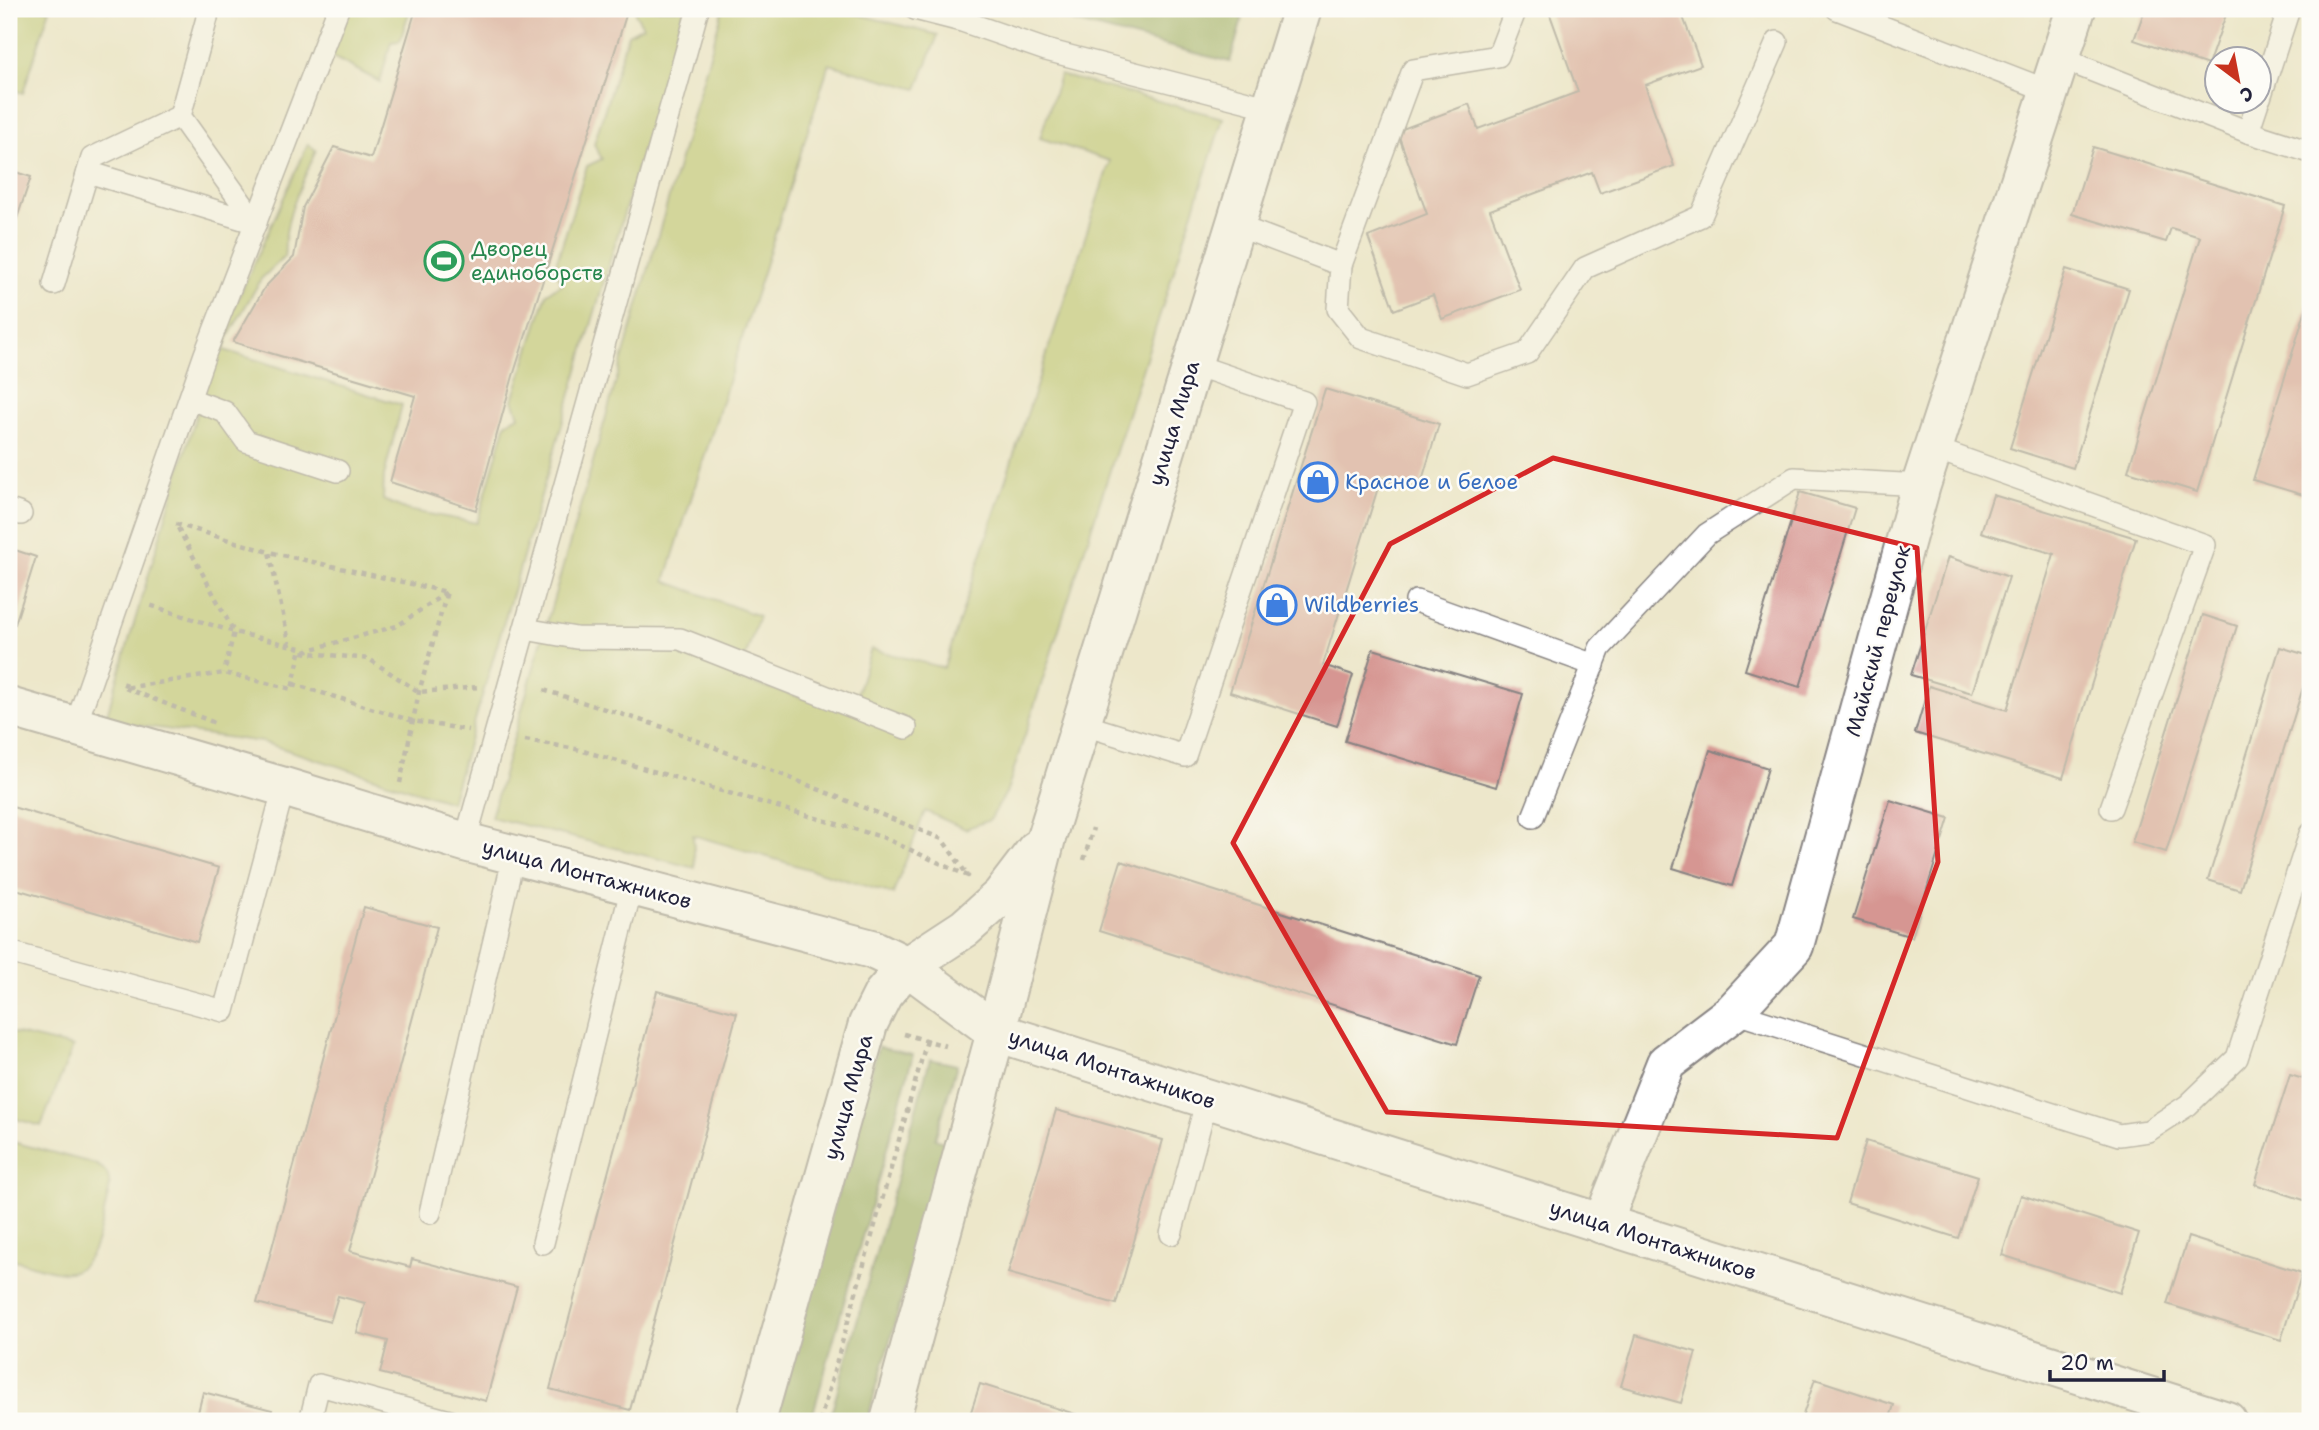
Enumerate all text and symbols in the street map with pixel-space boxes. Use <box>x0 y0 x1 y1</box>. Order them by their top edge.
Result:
north arrow <box>2204 46 2274 116</box>
text: С <box>2235 80 2258 108</box>
place label: Дворец единоборств <box>471 235 603 287</box>
sports icon: Дворец единоборств <box>423 240 465 282</box>
street label: улица Мира <box>1142 357 1206 489</box>
shop icon: Красное и белое <box>1297 461 1339 503</box>
place label: Красное и белое <box>1345 468 1518 496</box>
street label: Майский переулок <box>1839 542 1917 740</box>
shop icon: Wildberries <box>1256 584 1298 626</box>
place label: Wildberries <box>1304 591 1419 619</box>
street label: улица Монтажников <box>479 833 695 915</box>
street label: улица Монтажников <box>1005 1022 1219 1116</box>
street label: улица Мира <box>817 1031 879 1163</box>
street label: улица Монтажников <box>1546 1193 1760 1287</box>
scale bar <box>2050 1339 2163 1383</box>
text: 20 m <box>2060 1349 2114 1377</box>

